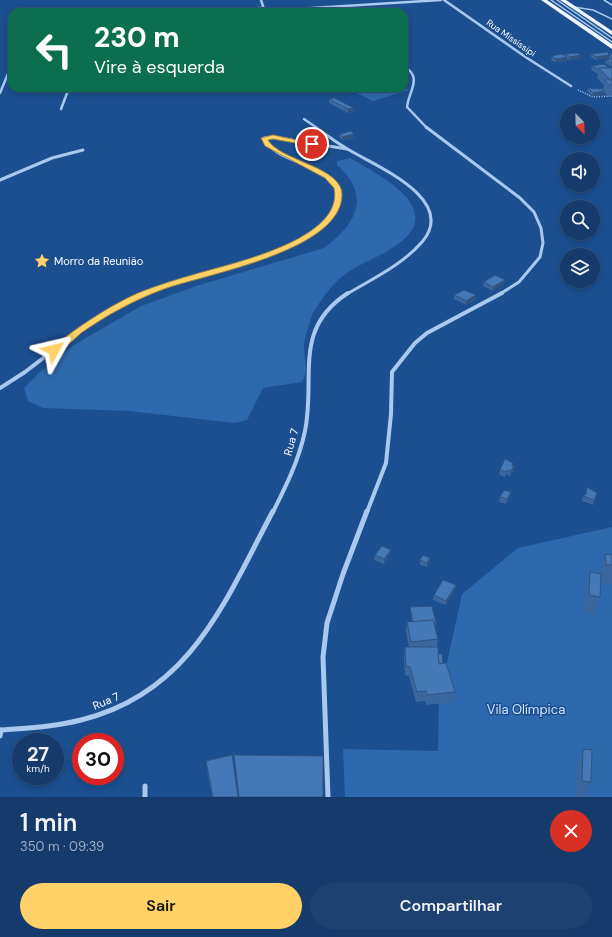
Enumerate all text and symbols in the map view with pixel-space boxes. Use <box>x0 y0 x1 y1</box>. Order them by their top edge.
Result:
street label: Rua Mississipi <box>484 17 538 59</box>
text: 230 m <box>94 19 180 56</box>
icon: left <box>28 24 80 76</box>
text: Vire à esquerda <box>94 55 225 79</box>
north arrow <box>560 104 600 144</box>
map controls <box>560 104 600 288</box>
pin <box>295 127 329 161</box>
icon: arrive <box>301 133 323 155</box>
button: sound <box>560 152 600 192</box>
button: search <box>560 200 600 240</box>
button: layers <box>560 248 600 288</box>
place icon: Morro da Reunião <box>33 252 51 270</box>
place label: Morro da Reunião <box>54 254 143 268</box>
position arrow <box>33 329 75 371</box>
street label: Rua 7 <box>280 427 302 457</box>
street label: Rua 7 <box>91 689 122 713</box>
park label: Vila Olímpica <box>487 701 565 718</box>
speed limit sign: 30 <box>72 733 124 785</box>
text: 27 <box>27 741 49 767</box>
text: km/h <box>26 762 50 775</box>
text: 1 min <box>20 807 77 838</box>
button: close <box>550 810 592 852</box>
text: 350 m · 09:39 <box>20 838 104 855</box>
button: Sair <box>20 883 302 929</box>
button: Compartilhar <box>310 883 592 929</box>

